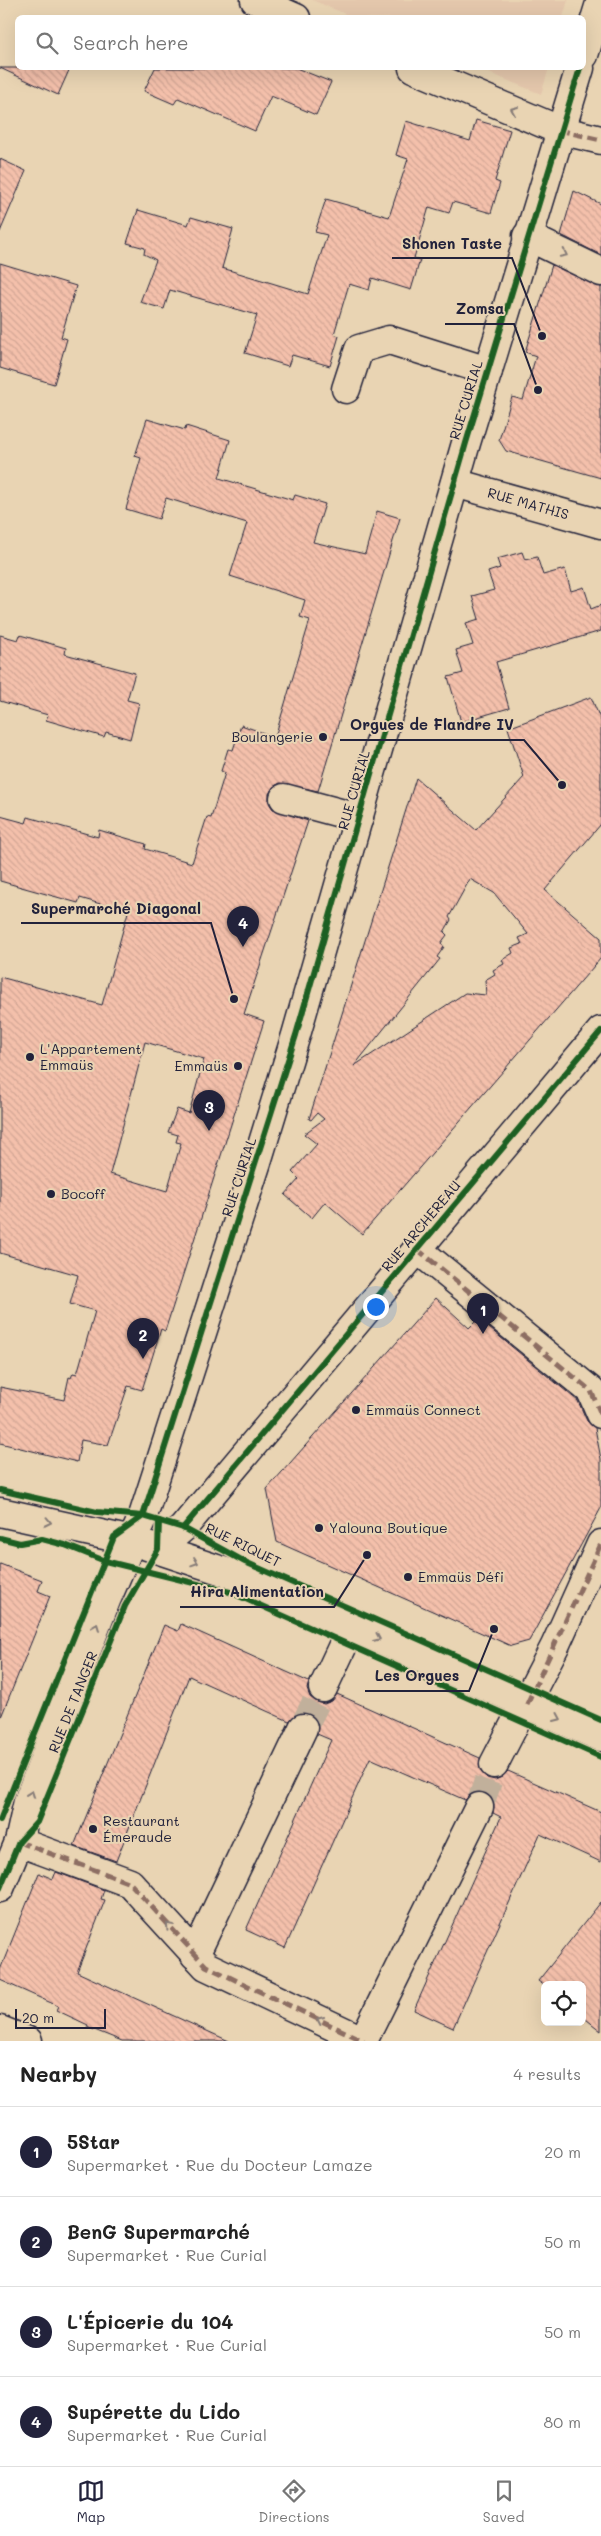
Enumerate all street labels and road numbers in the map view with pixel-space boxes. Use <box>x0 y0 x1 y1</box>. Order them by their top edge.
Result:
street label: RUE CURIAL <box>444 357 487 442</box>
street label: RUE MATHIS <box>486 483 571 524</box>
street label: RUE CURIAL <box>333 747 374 832</box>
street label: RUE CURIAL <box>217 1134 260 1219</box>
street label: RUE ARCHEREAU <box>377 1176 464 1275</box>
street label: RUE RIQUET <box>202 1518 284 1571</box>
street label: RUE DE TANGER <box>43 1648 102 1755</box>

